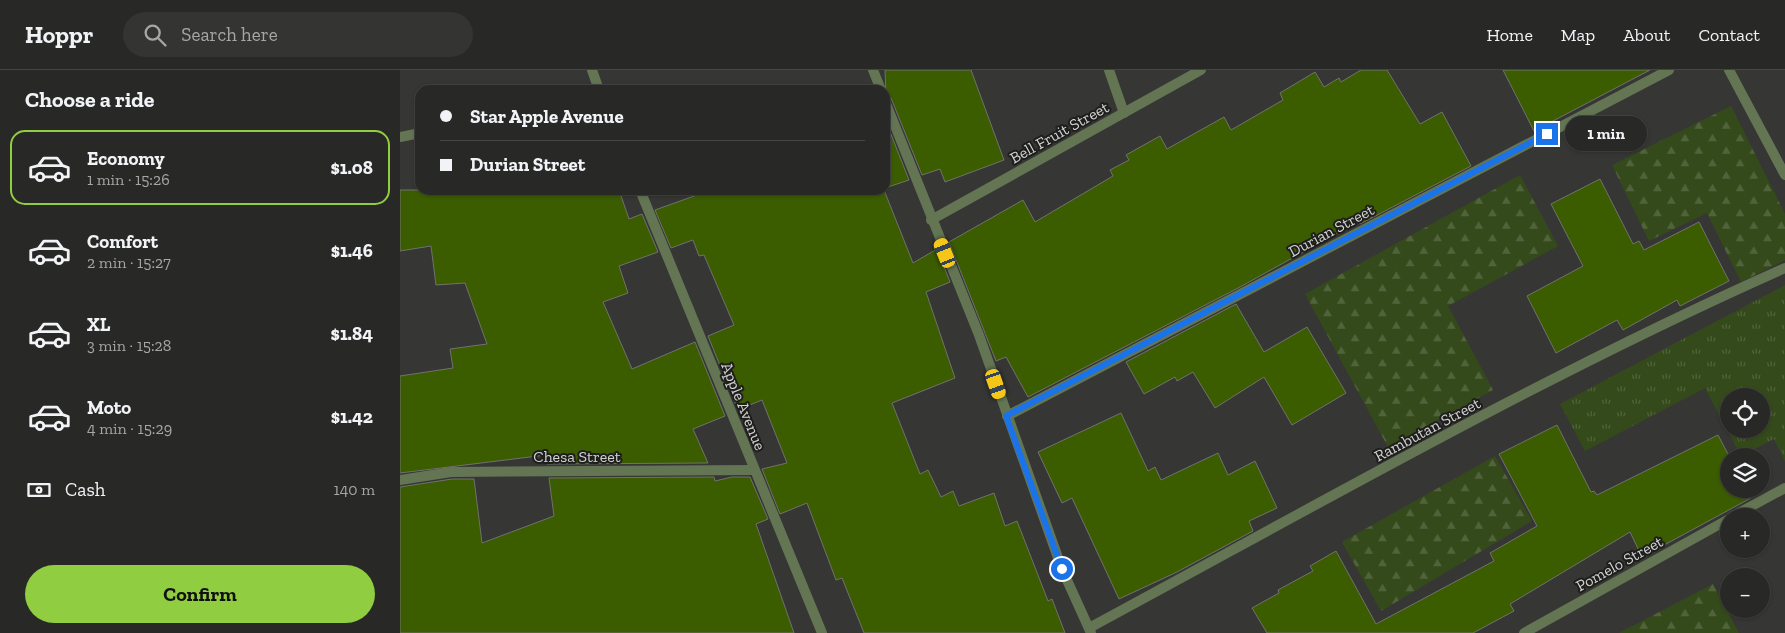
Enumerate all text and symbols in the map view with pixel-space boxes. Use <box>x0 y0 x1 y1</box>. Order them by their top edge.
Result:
search box <box>123 12 473 57</box>
text: Hoppr <box>25 20 93 49</box>
icon: search <box>141 21 169 49</box>
text: Search here <box>181 23 278 46</box>
text: Home <box>1486 24 1533 46</box>
text: Map <box>1561 24 1595 46</box>
text: About <box>1623 24 1670 46</box>
text: Contact <box>1698 24 1760 46</box>
text: Choose a ride <box>25 86 155 113</box>
street label: Bell Fruit Street <box>1006 97 1112 167</box>
text: Star Apple Avenue <box>470 105 624 128</box>
callout: 1 min <box>1564 116 1647 152</box>
route end <box>1536 123 1558 145</box>
text: 1 min <box>1587 124 1625 143</box>
icon: car <box>27 145 72 190</box>
text: Economy <box>87 147 165 170</box>
text: Durian Street <box>470 153 585 176</box>
text: $1.08 <box>330 156 373 179</box>
text: 1 min · 15:26 <box>87 170 170 189</box>
street label: Durian Street <box>1285 200 1377 261</box>
icon: car <box>27 228 72 273</box>
text: Comfort <box>87 230 158 253</box>
car <box>932 236 957 270</box>
text: $1.46 <box>331 239 373 262</box>
text: 2 min · 15:27 <box>87 253 171 272</box>
icon: car <box>27 311 72 356</box>
text: XL <box>87 313 110 336</box>
text: $1.84 <box>331 322 373 345</box>
text: 3 min · 15:28 <box>87 336 171 355</box>
street label: Apple Avenue <box>717 359 770 453</box>
car <box>984 367 1007 401</box>
map controls <box>1720 388 1770 618</box>
button: locate <box>1720 388 1770 438</box>
street label: Rambutan Street <box>1371 393 1484 465</box>
icon: car <box>27 394 72 439</box>
text: Moto <box>87 396 131 419</box>
text: $1.42 <box>331 405 373 428</box>
text: 4 min · 15:29 <box>87 419 172 438</box>
street label: Chesa Street <box>533 447 621 466</box>
button: layers <box>1720 448 1770 498</box>
icon: cash <box>25 476 53 504</box>
text: Cash <box>65 478 105 501</box>
text: 140 m <box>334 480 375 499</box>
button: + <box>1720 508 1770 558</box>
street label: Pomelo Street <box>1572 532 1666 595</box>
route start <box>1051 558 1073 580</box>
button: Confirm <box>25 565 375 623</box>
button: − <box>1720 568 1770 618</box>

